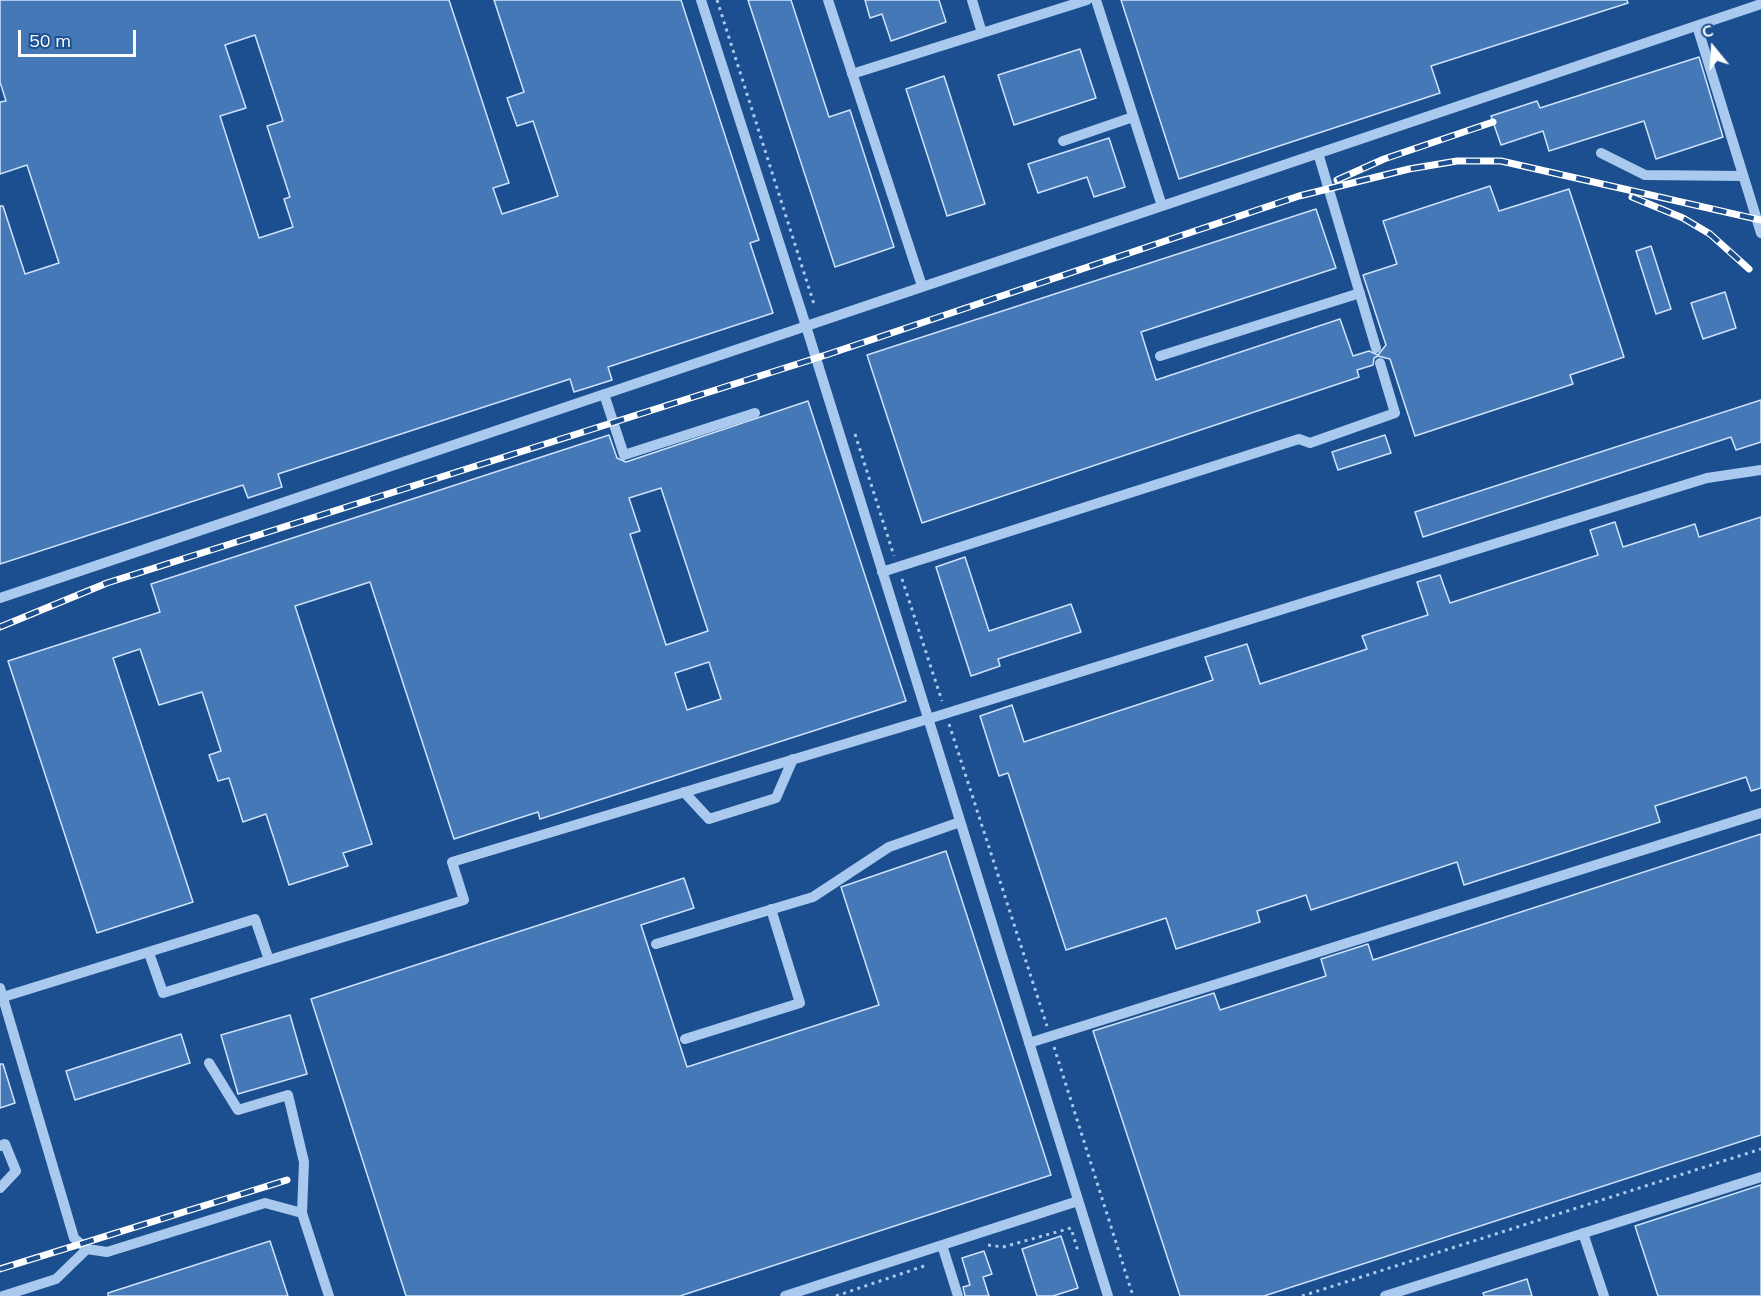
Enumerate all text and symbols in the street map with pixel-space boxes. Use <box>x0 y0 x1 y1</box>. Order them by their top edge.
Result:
scale bar <box>21 18 140 56</box>
north arrow <box>1683 18 1743 78</box>
text: С <box>1699 20 1716 42</box>
text: 50 m <box>29 29 71 52</box>

